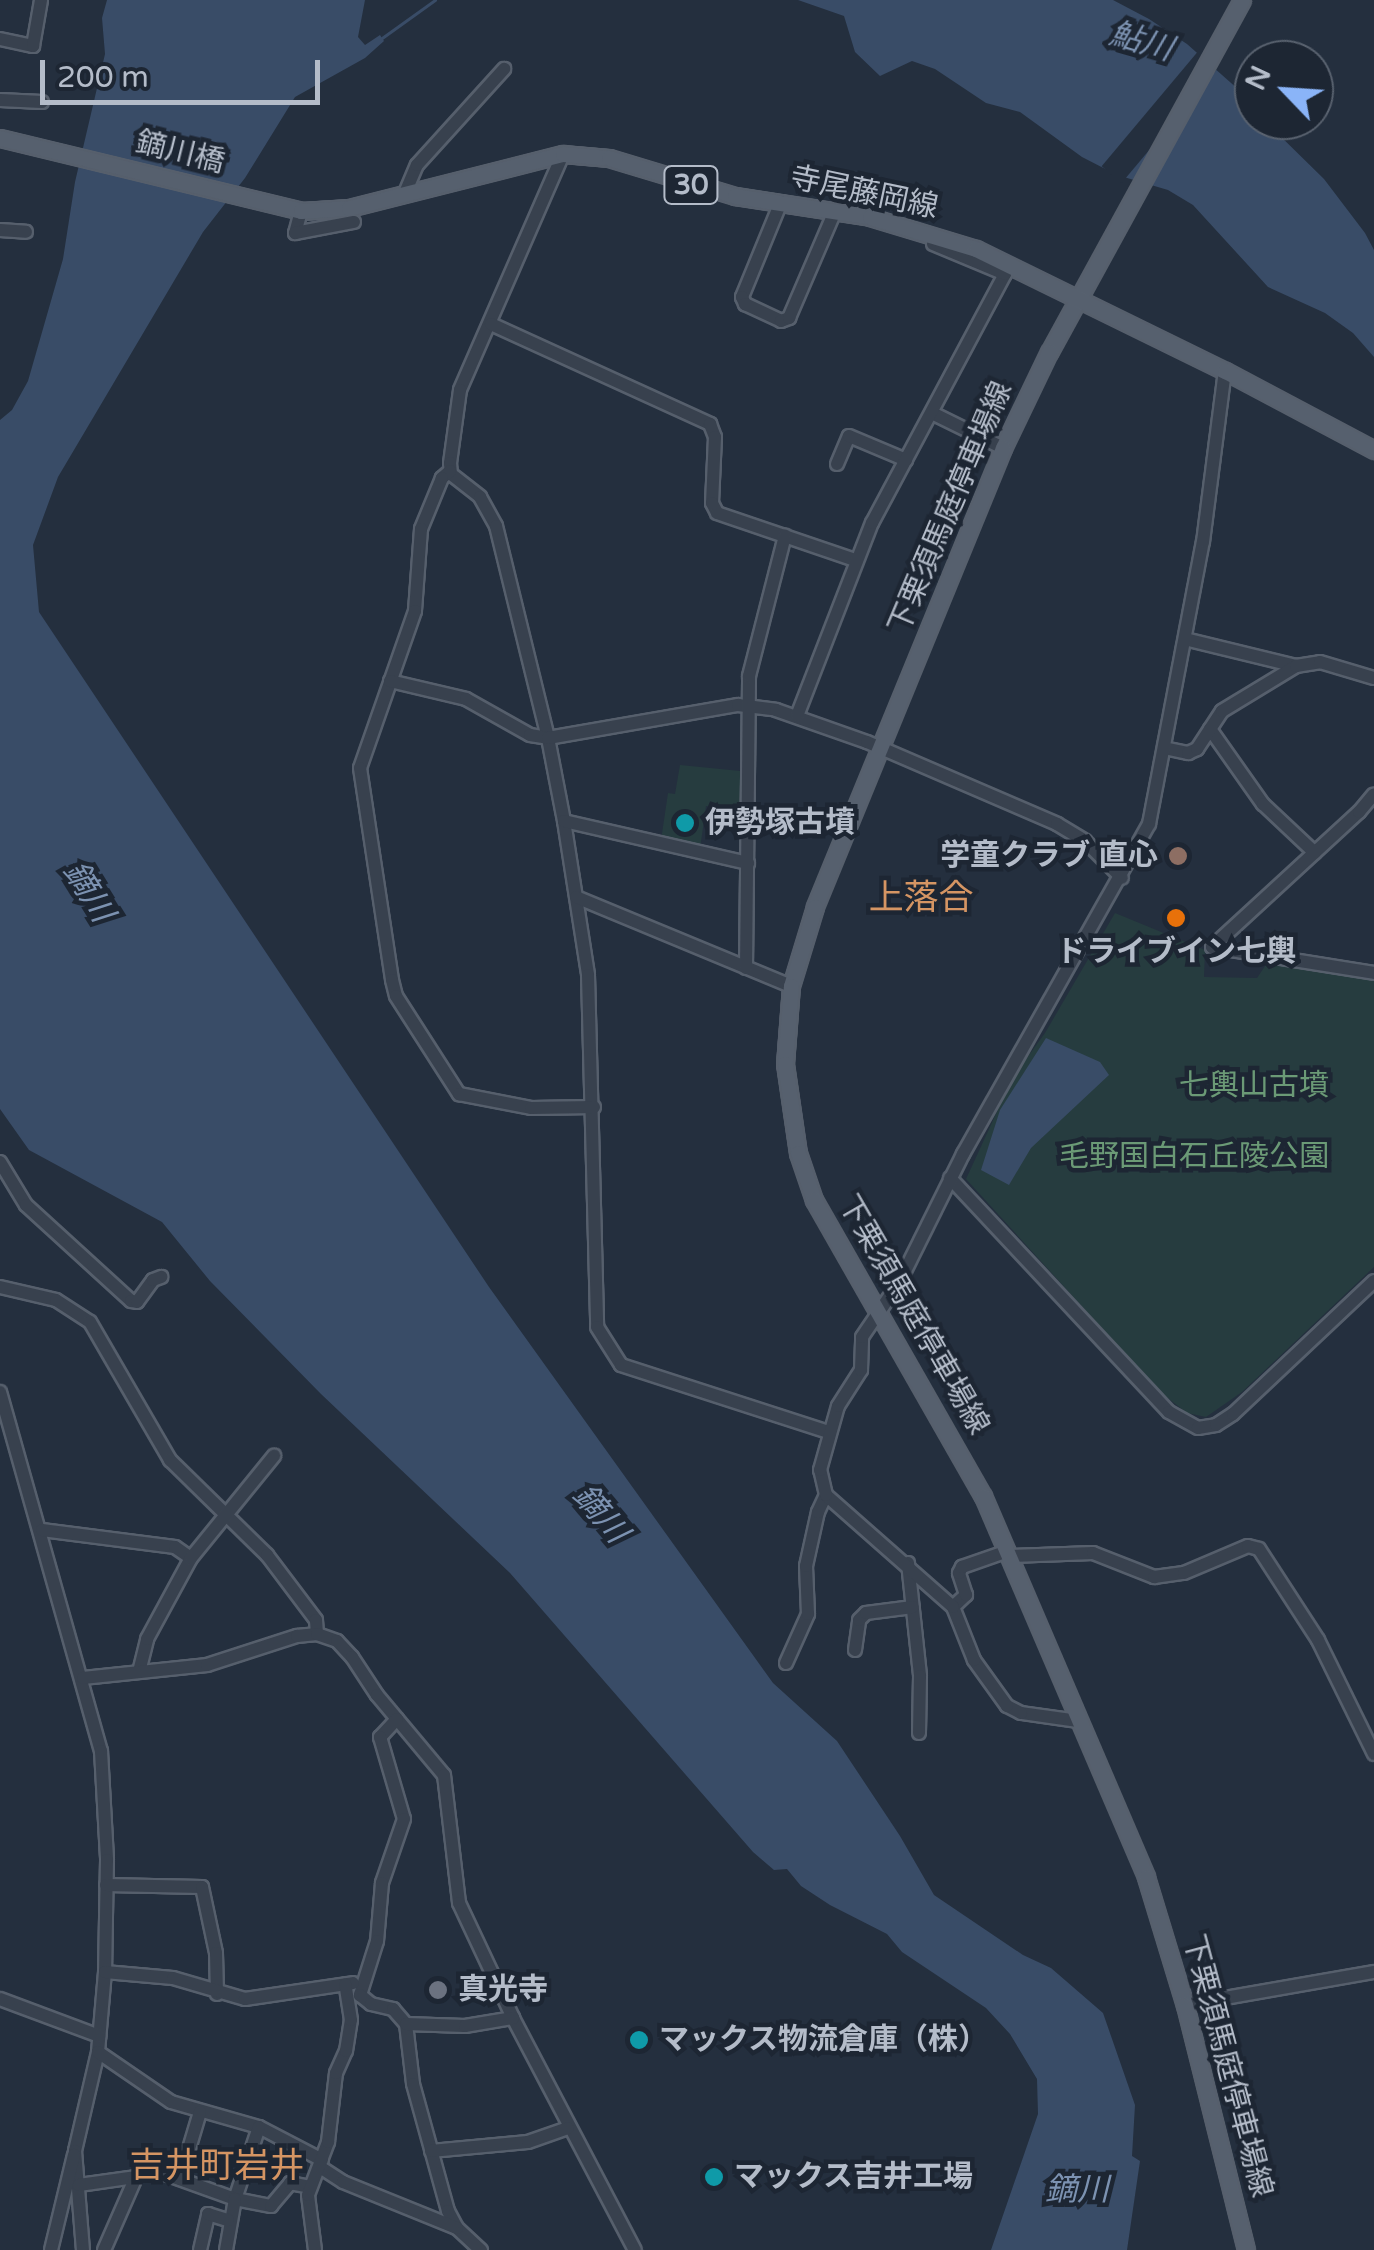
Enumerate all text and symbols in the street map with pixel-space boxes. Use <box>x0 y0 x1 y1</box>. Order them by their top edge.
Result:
water label: 鮎川 <box>1105 15 1177 69</box>
scale bar <box>45 40 325 102</box>
north arrow <box>1234 40 1334 140</box>
text: 200 m <box>57 59 149 96</box>
text: N <box>1238 61 1279 96</box>
street label: 鏑川橋 <box>132 125 228 181</box>
street label: 寺尾藤岡線 <box>787 160 941 226</box>
road number: 30 <box>661 162 721 208</box>
street label: 下栗須馬庭停車場線 <box>882 377 1020 639</box>
place label: 伊勢塚古墳 <box>705 805 855 841</box>
marker: 伊勢塚古墳 <box>674 812 696 834</box>
place label: 学童クラブ 直心 <box>940 838 1158 874</box>
marker: 学童クラブ 直心 <box>1167 845 1189 867</box>
water label: 鏑川 <box>55 855 121 929</box>
district label: 上落合 <box>869 877 973 919</box>
marker: ドライブイン七輿 <box>1165 907 1187 929</box>
place label: ドライブイン七輿 <box>1056 934 1296 970</box>
park label: 七輿山古墳 <box>1179 1068 1329 1104</box>
park label: 毛野国白石丘陵公園 <box>1059 1139 1329 1175</box>
street label: 下栗須馬庭停車場線 <box>830 1189 996 1441</box>
water label: 鏑川 <box>565 1477 635 1551</box>
street label: 下栗須馬庭停車場線 <box>1175 1931 1279 2201</box>
place label: 真光寺 <box>458 1972 548 2008</box>
marker: 真光寺 <box>427 1979 449 2001</box>
place label: マックス物流倉庫（株） <box>659 2022 989 2058</box>
marker: マックス物流倉庫（株） <box>628 2029 650 2051</box>
district label: 吉井町岩井 <box>130 2145 304 2187</box>
place label: マックス吉井工場 <box>734 2159 974 2195</box>
marker: マックス吉井工場 <box>703 2166 725 2188</box>
water label: 鏑川 <box>1045 2171 1109 2209</box>

